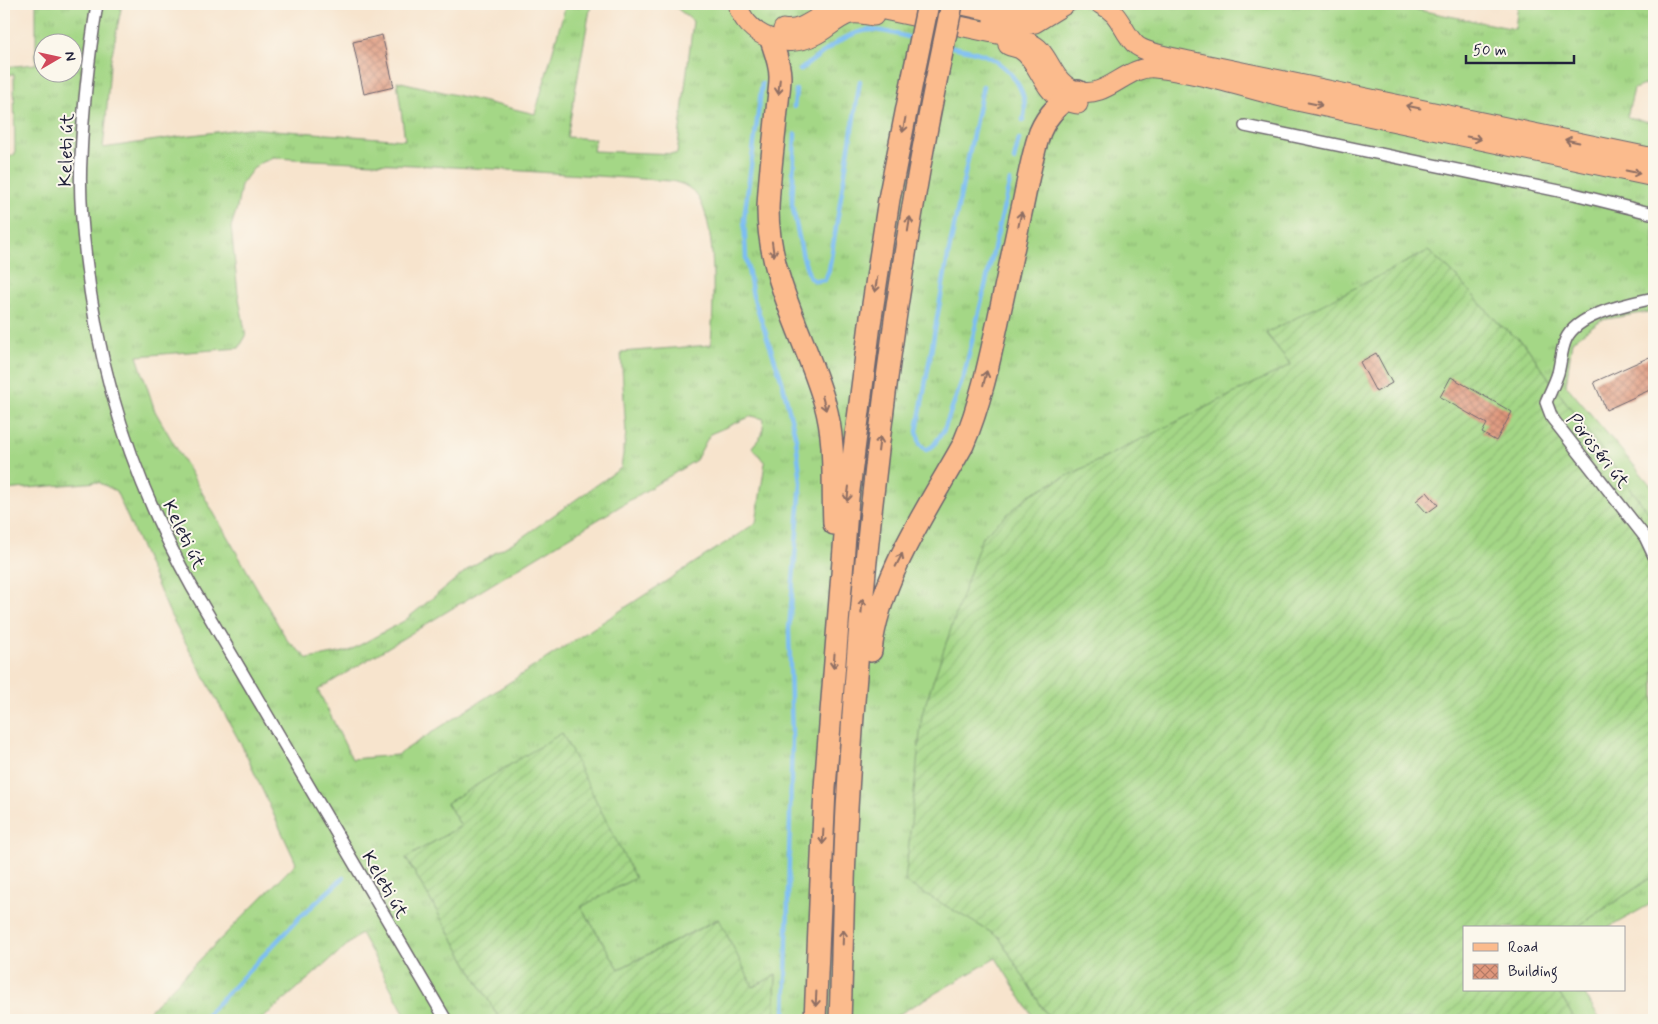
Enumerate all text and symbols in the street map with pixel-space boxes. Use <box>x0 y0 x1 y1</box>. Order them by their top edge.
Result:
north arrow <box>32 32 82 82</box>
scale bar <box>1466 32 1573 64</box>
text: 50 m <box>1473 41 1507 61</box>
text: N <box>60 50 79 62</box>
one-way arrow <box>774 79 784 95</box>
one-way arrow <box>1306 100 1322 109</box>
one-way arrow <box>1406 102 1422 112</box>
street label: Keleti út <box>53 113 80 187</box>
one-way arrow <box>898 116 908 132</box>
one-way arrow <box>1465 134 1481 143</box>
one-way arrow <box>1565 136 1581 145</box>
one-way arrow <box>1624 168 1640 177</box>
one-way arrow <box>1016 211 1025 227</box>
one-way arrow <box>905 216 915 232</box>
one-way arrow <box>768 241 778 257</box>
one-way arrow <box>871 276 881 292</box>
one-way arrow <box>981 370 990 386</box>
one-way arrow <box>820 394 829 410</box>
street label: Pöröséri út <box>1561 408 1635 494</box>
one-way arrow <box>874 436 884 452</box>
one-way arrow <box>843 485 853 501</box>
street label: Keleti út <box>156 496 211 573</box>
one-way arrow <box>894 552 904 567</box>
one-way arrow <box>858 598 867 614</box>
one-way arrow <box>829 652 839 668</box>
one-way arrow <box>819 828 828 844</box>
street label: Keleti út <box>355 847 414 923</box>
legend <box>1463 926 1626 992</box>
one-way arrow <box>838 929 847 945</box>
text: Road <box>1508 938 1538 958</box>
text: Building <box>1508 962 1558 983</box>
one-way arrow <box>811 990 821 1007</box>

